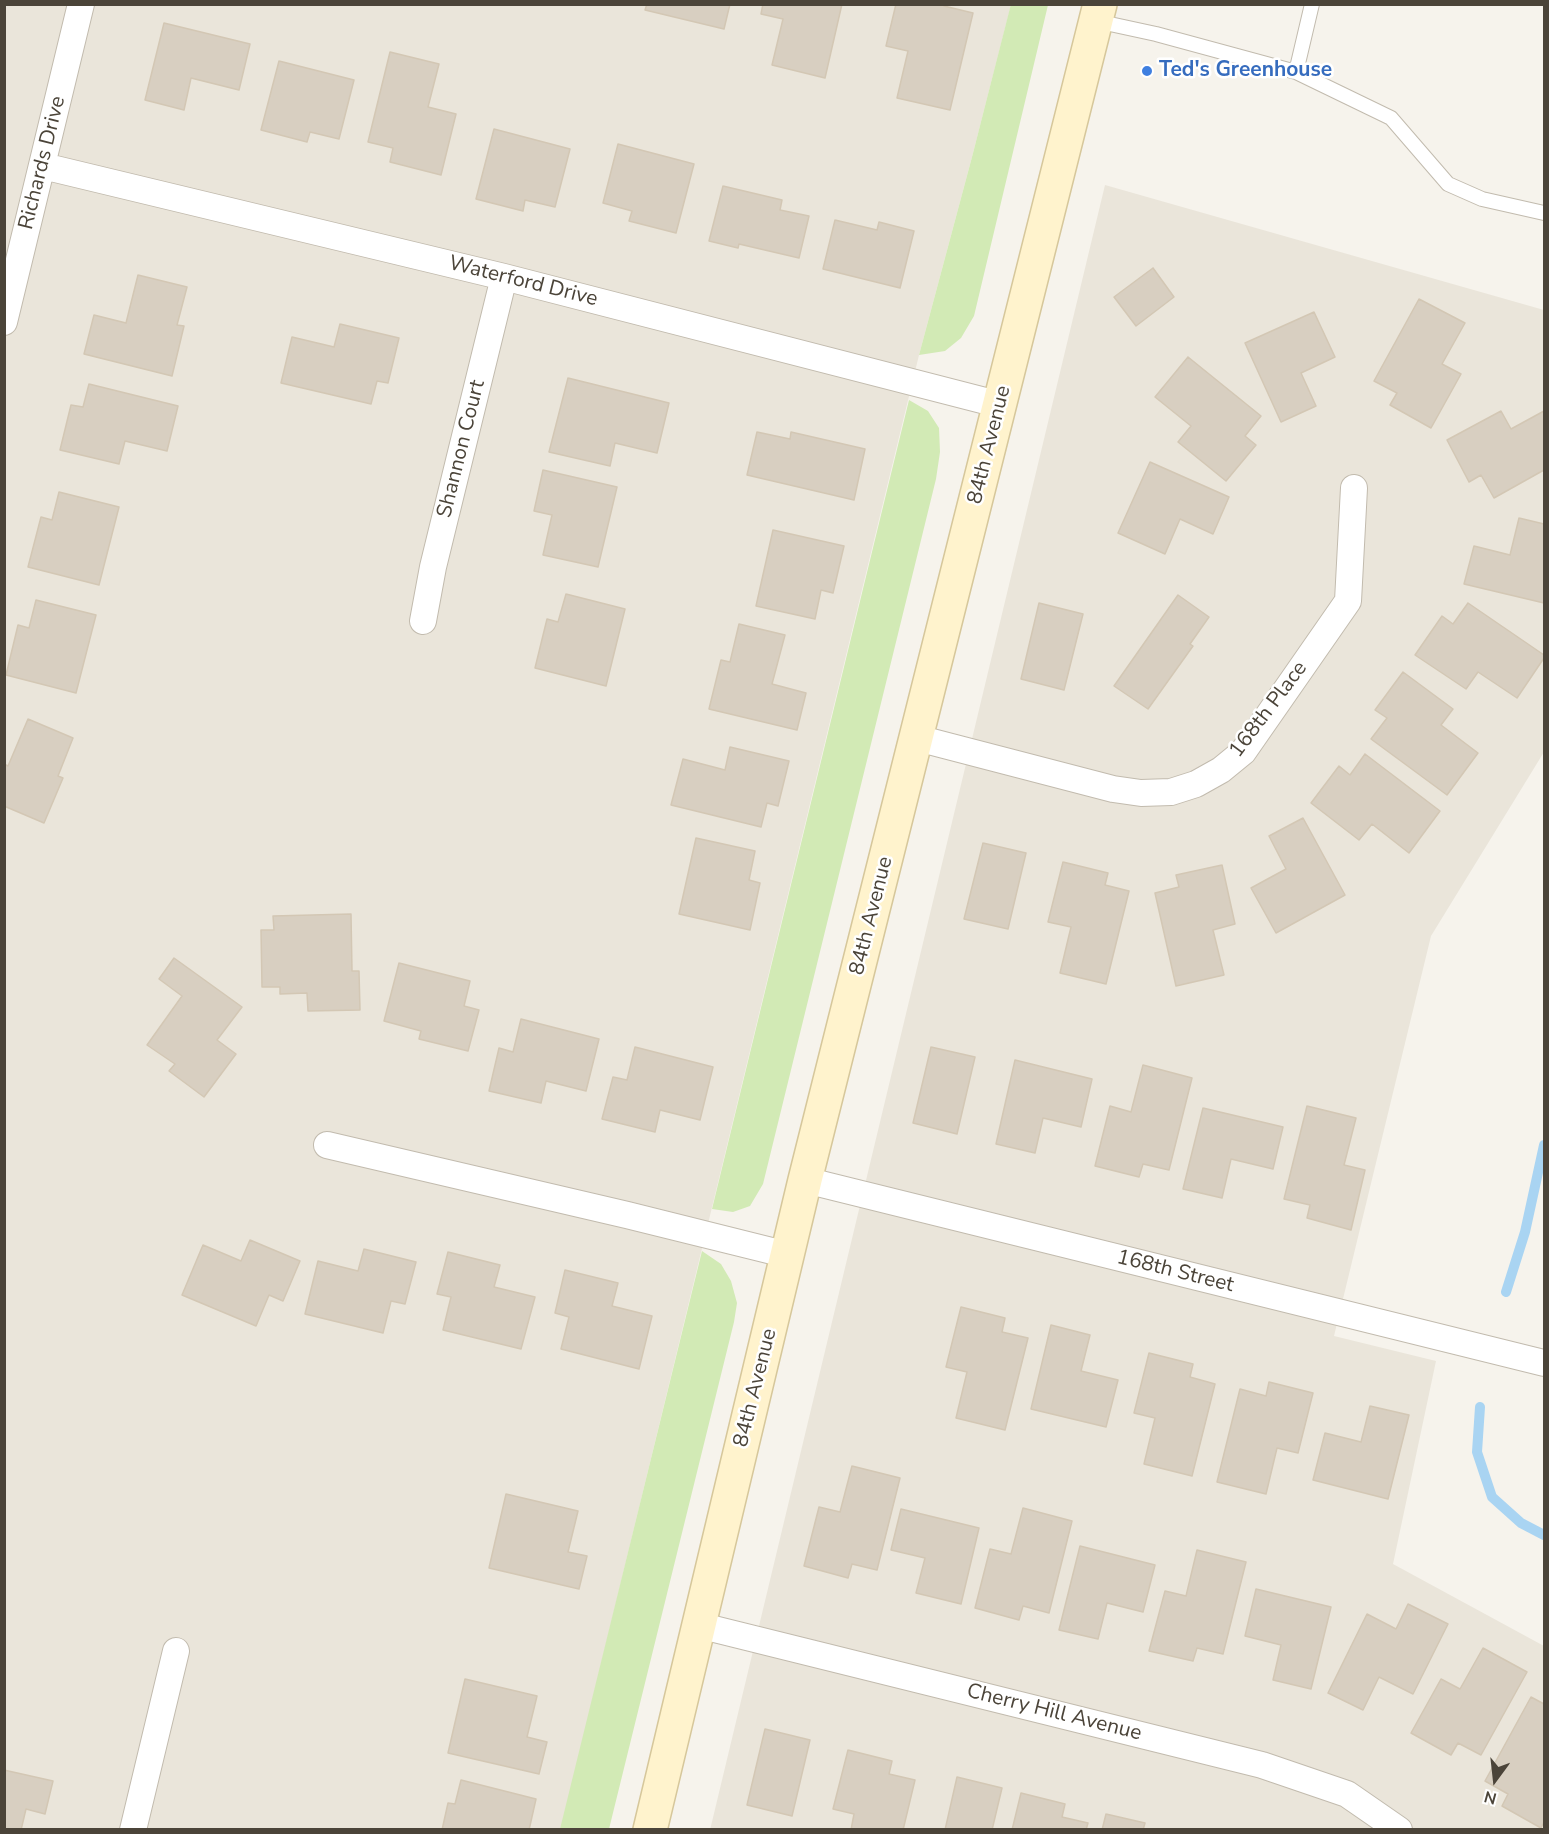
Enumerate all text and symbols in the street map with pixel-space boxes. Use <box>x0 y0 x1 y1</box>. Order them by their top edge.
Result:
place label: Ted's Greenhouse <box>1159 58 1332 84</box>
marker: Ted's Greenhouse <box>1140 64 1154 78</box>
street label: Richards Drive <box>14 94 72 232</box>
street label: Waterford Drive <box>446 251 600 313</box>
street label: Shannon Court <box>433 377 491 521</box>
street label: 84th Avenue <box>963 383 1017 507</box>
street label: 168th Place <box>1225 657 1313 763</box>
street label: 84th Avenue <box>845 854 899 978</box>
street label: 168th Street <box>1114 1245 1236 1299</box>
street label: 84th Avenue <box>729 1326 783 1450</box>
street label: Cherry Hill Avenue <box>964 1679 1144 1747</box>
north arrow <box>1465 1750 1525 1810</box>
text: N <box>1482 1785 1499 1810</box>

